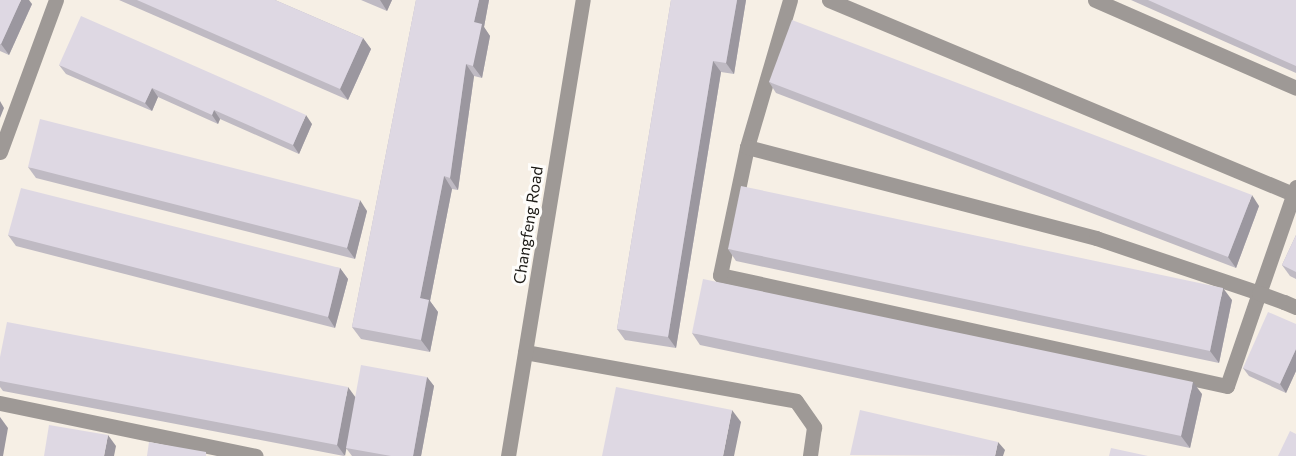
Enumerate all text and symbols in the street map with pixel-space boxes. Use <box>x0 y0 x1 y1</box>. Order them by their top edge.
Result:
street label: Changfeng Road <box>509 165 547 285</box>

